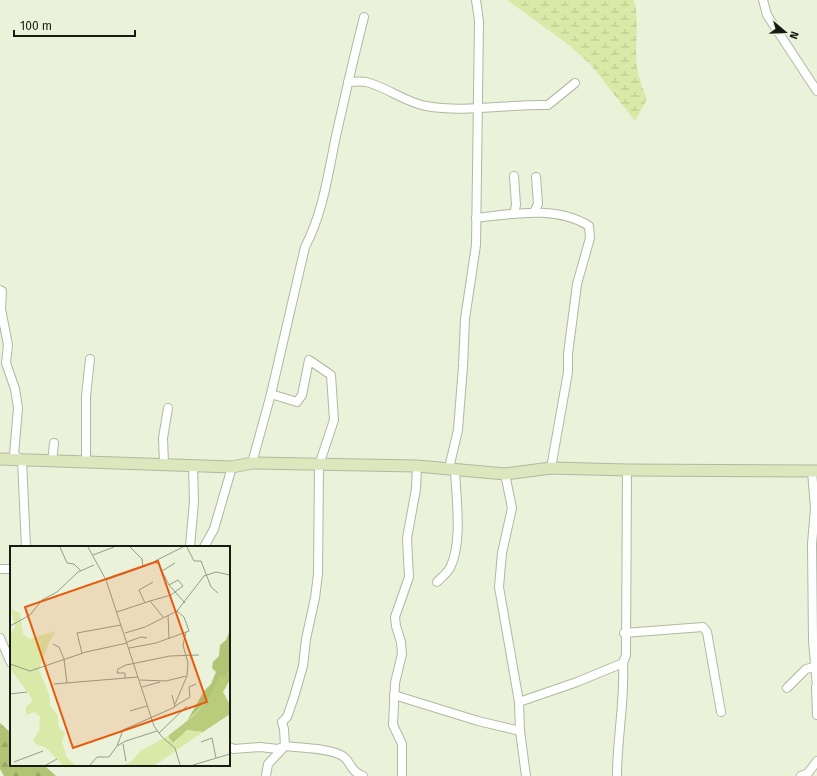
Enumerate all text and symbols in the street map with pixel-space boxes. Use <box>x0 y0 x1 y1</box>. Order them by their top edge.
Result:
scale bar <box>14 12 135 38</box>
north arrow <box>765 12 805 52</box>
text: 100 m <box>20 19 52 33</box>
text: N <box>787 30 801 41</box>
inset map <box>10 546 230 766</box>

